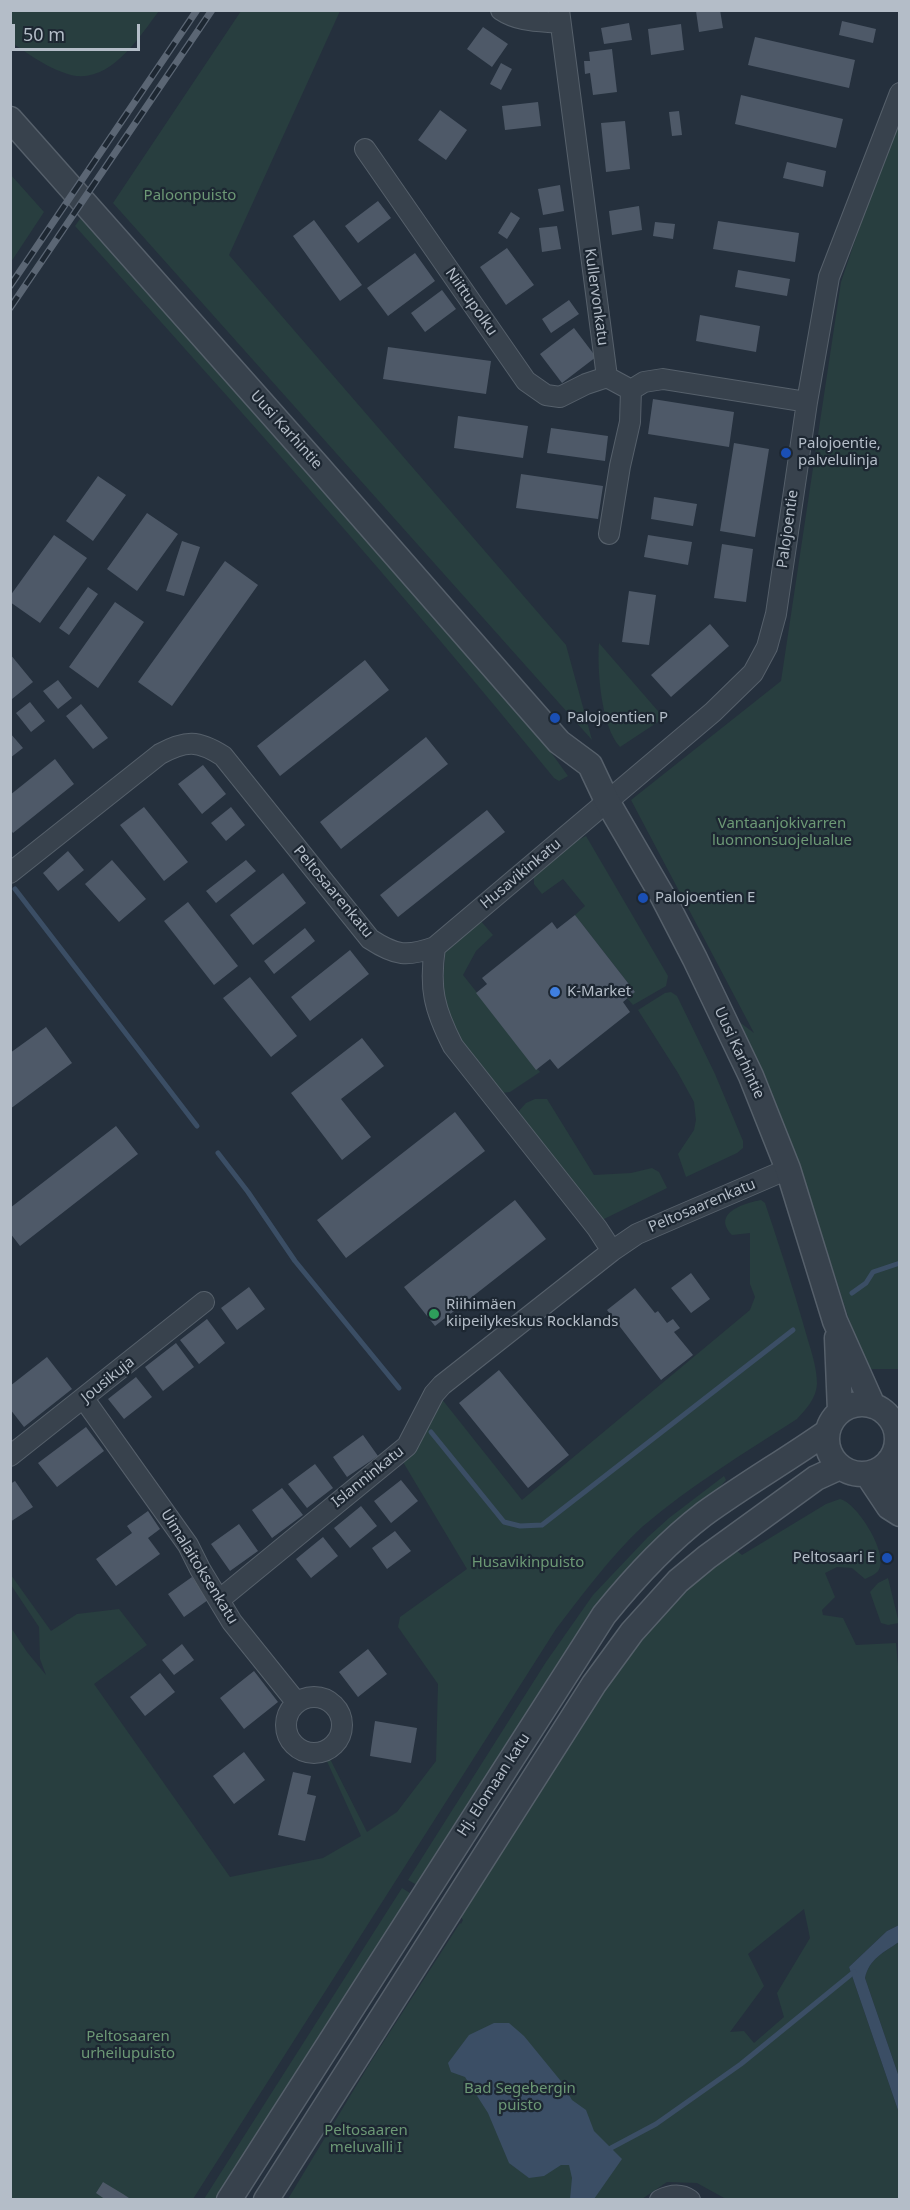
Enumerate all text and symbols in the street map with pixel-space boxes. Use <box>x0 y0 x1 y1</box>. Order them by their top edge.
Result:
scale bar <box>15 12 142 50</box>
text: 50 m <box>23 22 65 46</box>
park label: Paloonpuisto <box>144 187 236 205</box>
street label: Kullervonkatu <box>580 247 612 347</box>
street label: Niittupolku <box>441 265 501 339</box>
street label: Uusi Karhintie <box>246 387 326 473</box>
place label: Palojoentie, palvelulinja <box>798 435 881 470</box>
marker: Palojoentie, palvelulinja <box>779 446 793 460</box>
street label: Palojoentie <box>774 489 802 569</box>
place label: Palojoentien P <box>567 709 668 727</box>
marker: Palojoentien P <box>548 711 562 725</box>
park label: Vantaanjokivarren luonnonsuojelualue <box>712 815 852 850</box>
street label: Husavikinkatu <box>477 835 565 913</box>
street label: Peltosaarenkatu <box>289 842 377 942</box>
place label: Palojoentien E <box>655 889 755 907</box>
marker: Palojoentien E <box>636 891 650 905</box>
place label: K-Market <box>567 983 631 1001</box>
marker: K-Market <box>548 985 562 999</box>
street label: Uusi Karhintie <box>710 1004 768 1102</box>
street label: Peltosaarenkatu <box>646 1175 758 1237</box>
place label: Riihimäen kiipeilykeskus Rocklands <box>446 1296 618 1331</box>
marker: Riihimäen kiipeilykeskus Rocklands <box>427 1307 441 1321</box>
street label: Jousikuja <box>78 1353 138 1407</box>
street label: Islanninkatu <box>328 1443 408 1511</box>
street label: Uimalaitoksenkatu <box>156 1506 242 1628</box>
place label: Peltosaari E <box>793 1549 875 1567</box>
marker: Peltosaari E <box>880 1551 894 1565</box>
park label: Husavikinpuisto <box>472 1554 584 1572</box>
street label: Hj. Elomaan katu <box>454 1730 534 1840</box>
park label: Peltosaaren urheilupuisto <box>81 2028 175 2063</box>
park label: Bad Segebergin puisto <box>464 2080 576 2115</box>
park label: Peltosaaren meluvalli I <box>324 2122 408 2157</box>

